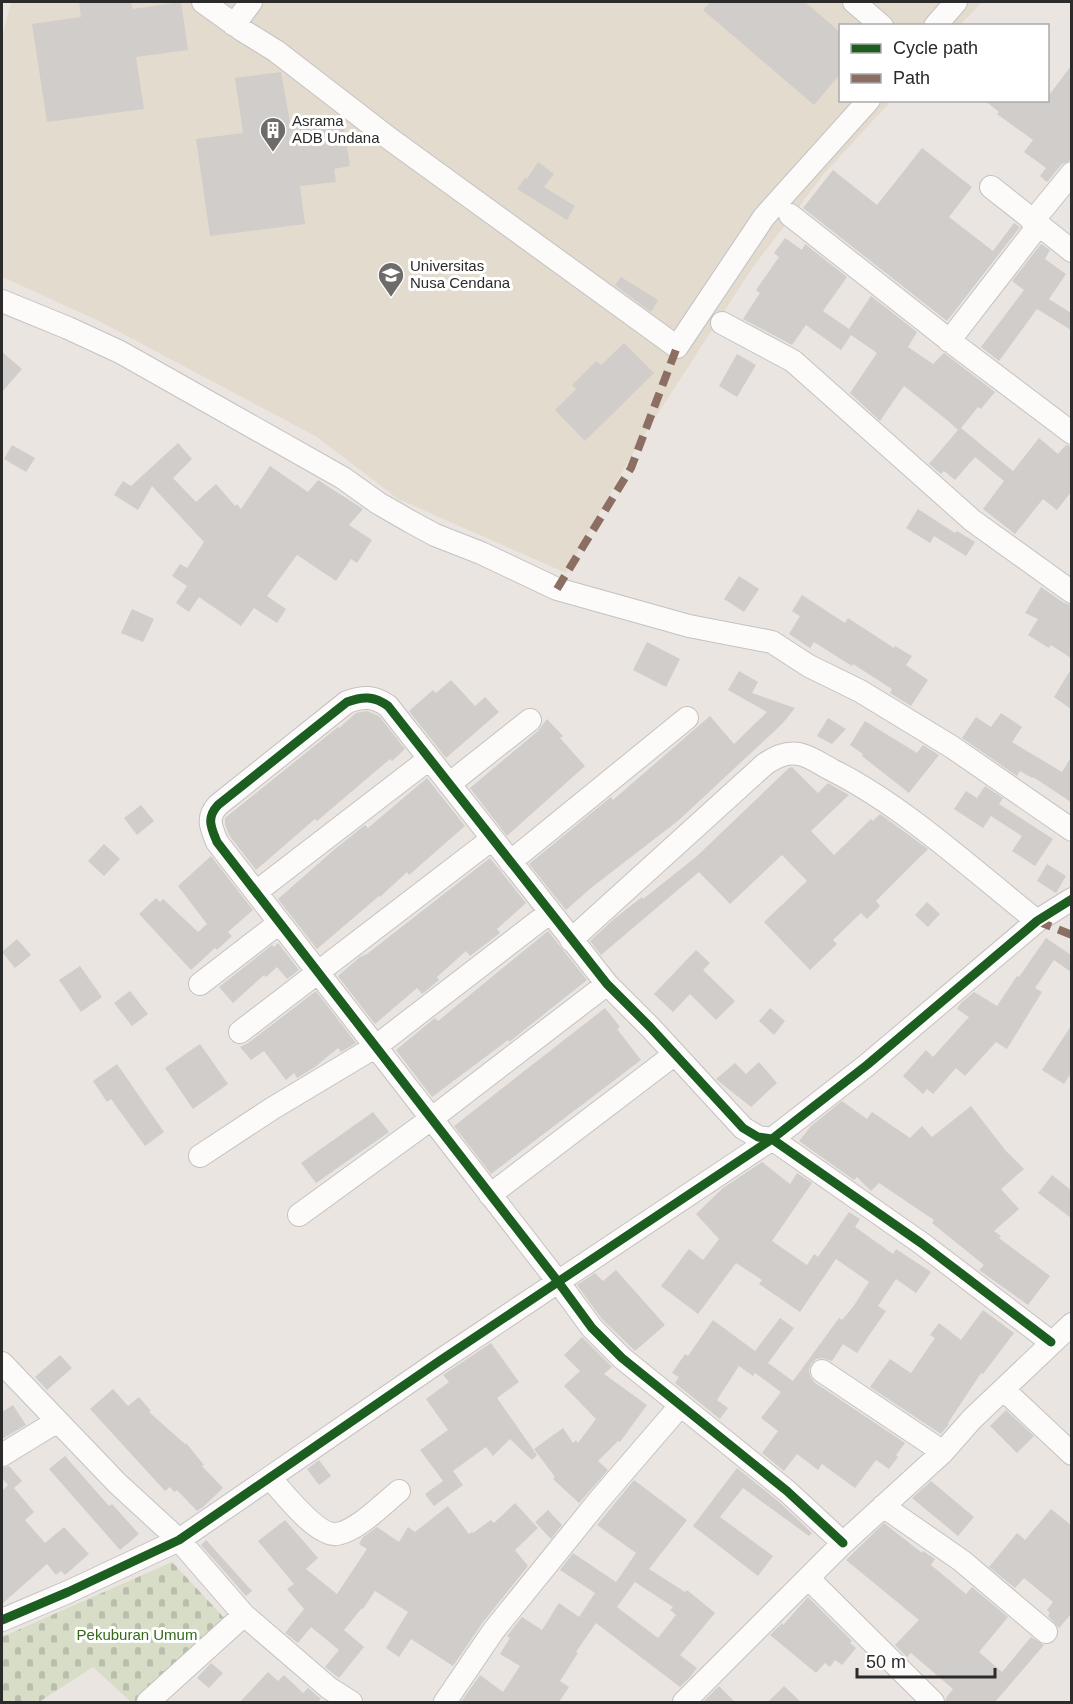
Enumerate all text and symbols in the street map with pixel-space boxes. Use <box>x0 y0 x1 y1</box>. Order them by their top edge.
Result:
legend <box>839 24 1049 102</box>
text: Cycle path <box>893 38 978 58</box>
text: Path <box>893 68 930 88</box>
place label: Asrama ADB Undana <box>292 112 380 146</box>
building icon: Asrama ADB Undana <box>258 115 288 153</box>
place label: Universitas Nusa Cendana <box>410 257 511 291</box>
school or university icon: Universitas Nusa Cendana <box>376 260 406 298</box>
park label: Pekuburan Umum <box>77 1626 197 1643</box>
scale bar <box>857 1641 995 1679</box>
text: 50 m <box>866 1652 906 1672</box>

